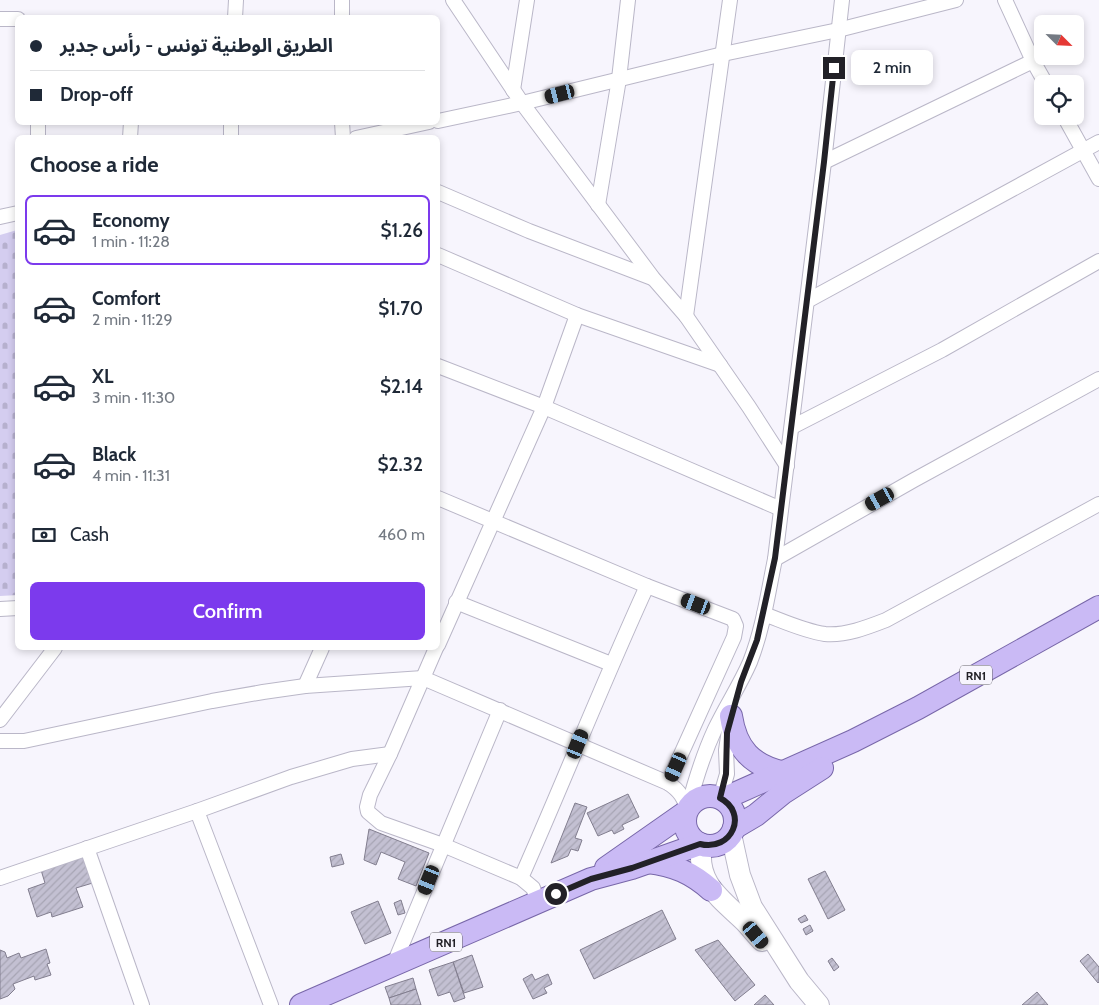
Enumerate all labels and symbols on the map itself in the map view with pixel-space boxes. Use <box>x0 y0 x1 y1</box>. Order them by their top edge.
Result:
north arrow <box>1034 15 1084 65</box>
callout: 2 min <box>852 50 934 86</box>
route end <box>823 57 845 79</box>
car <box>543 83 576 105</box>
car <box>863 485 896 513</box>
car <box>679 592 712 616</box>
road number: RN1 <box>960 666 992 684</box>
car <box>565 727 590 761</box>
car <box>663 750 688 784</box>
car <box>416 863 441 897</box>
route start <box>545 883 567 905</box>
car <box>740 919 771 951</box>
road number: RN1 <box>430 932 462 952</box>

